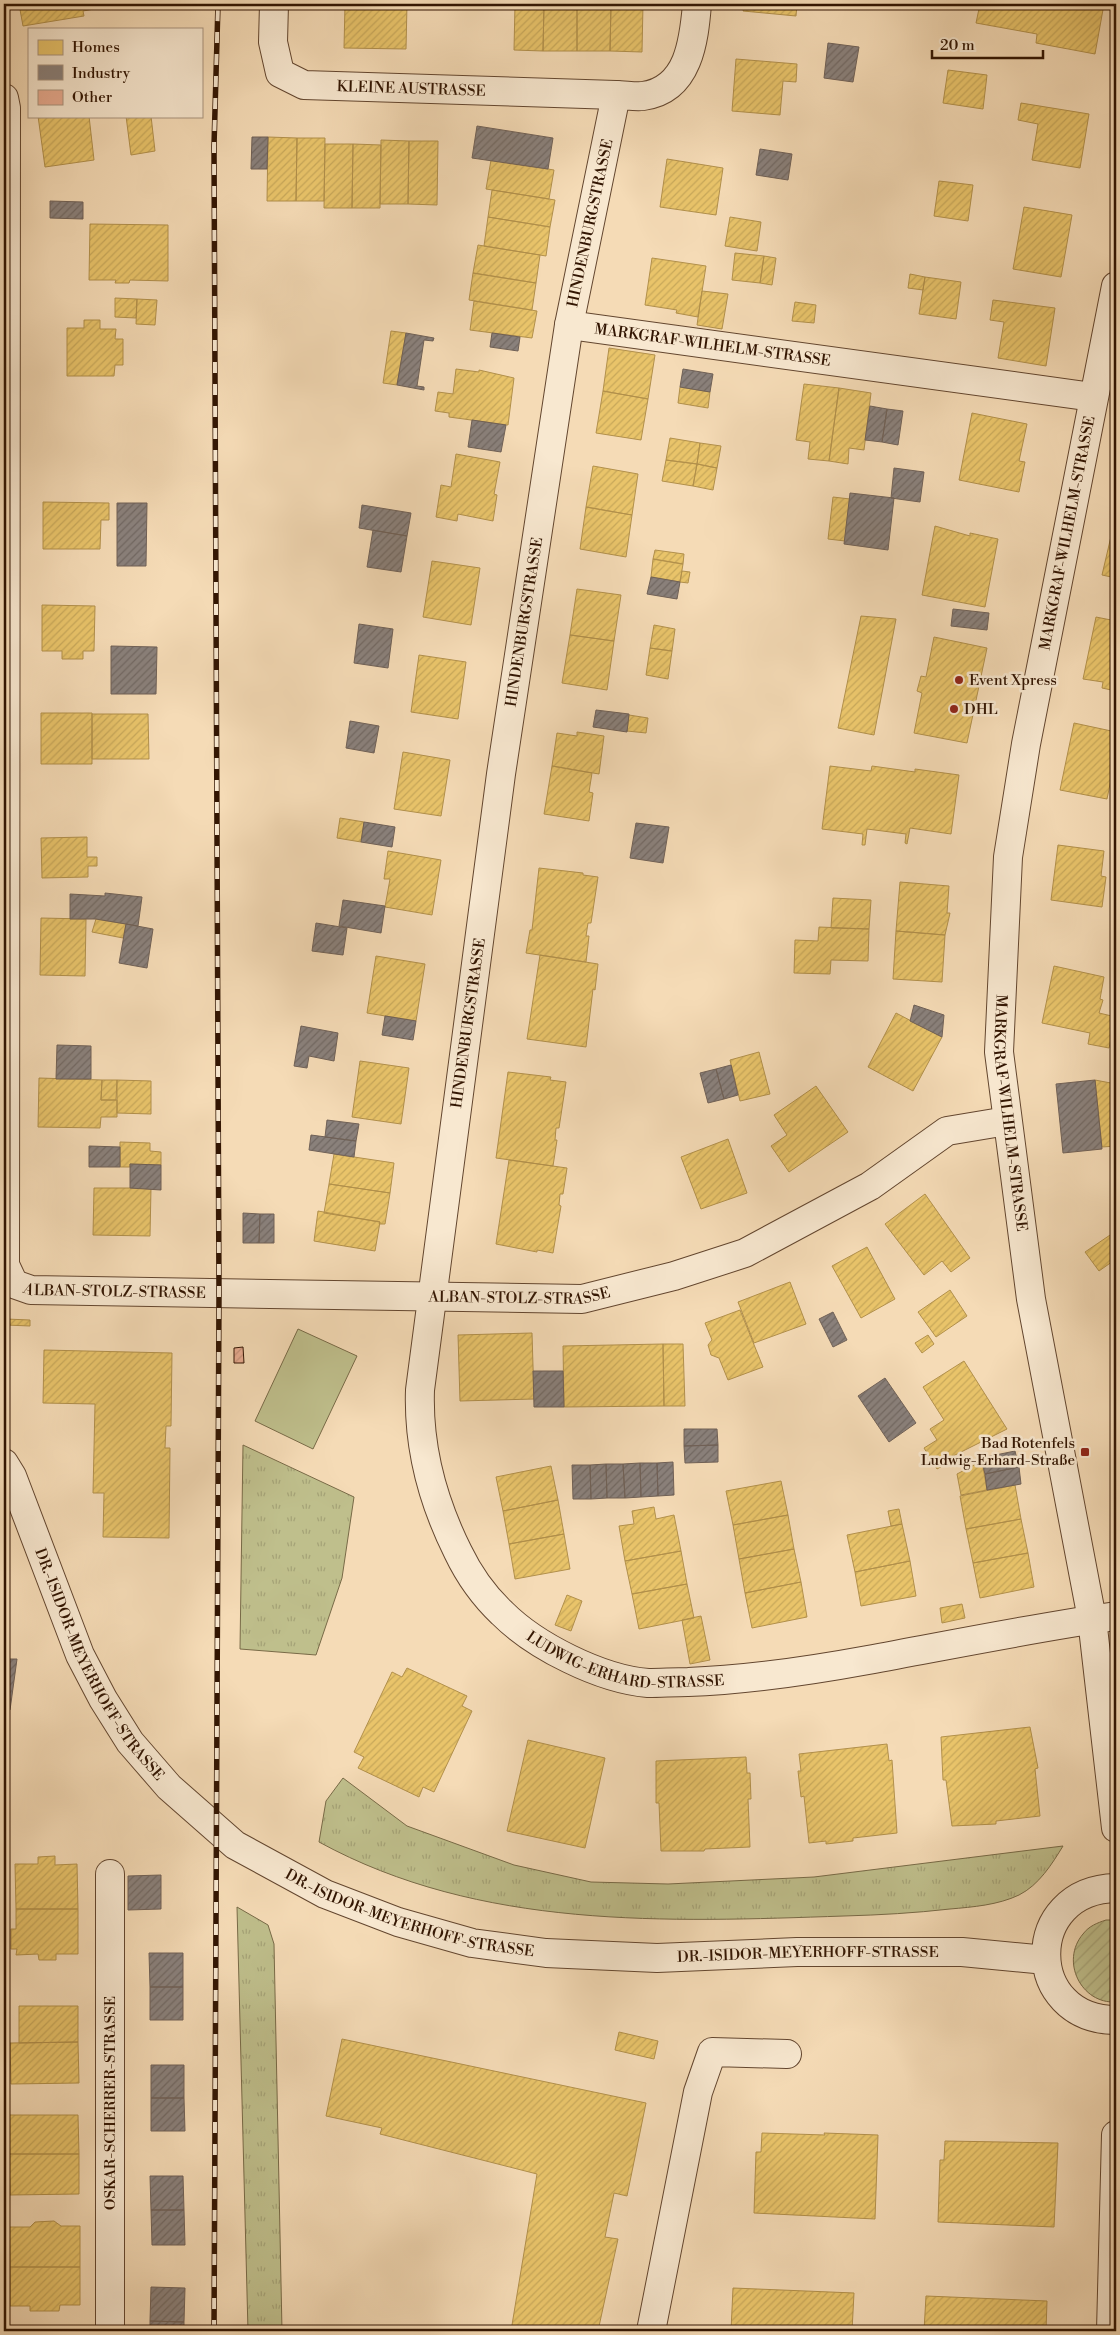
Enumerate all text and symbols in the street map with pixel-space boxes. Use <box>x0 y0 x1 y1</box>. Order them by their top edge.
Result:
legend <box>28 28 202 118</box>
scale bar <box>932 28 1044 60</box>
text: 20 m <box>940 36 975 55</box>
text: Homes <box>72 38 120 57</box>
text: Industry <box>72 64 131 83</box>
street label: KLEINE AUSTRASSE <box>336 77 486 101</box>
text: Other <box>72 88 113 107</box>
street label: HINDENBURGSTRASSE <box>563 137 618 309</box>
street label: MARKGRAF-WILHELM-STRASSE <box>593 320 832 371</box>
street label: MARKGRAF-WILHELM-STRASSE <box>1035 414 1100 652</box>
street label: HINDENBURGSTRASSE <box>502 536 547 708</box>
place label: Event Xpress <box>969 671 1057 690</box>
marker: Event Xpress <box>953 674 965 686</box>
place label: DHL <box>964 700 998 719</box>
marker: DHL <box>948 703 960 715</box>
street label: HINDENBURGSTRASSE <box>447 937 490 1109</box>
street label: MARKGRAF-WILHELM-STRASSE <box>989 994 1031 1233</box>
street label: ALBAN-STOLZ-STRASSE <box>20 1279 206 1303</box>
street label: ALBAN-STOLZ-STRASSE <box>427 1283 612 1309</box>
place label: Bad Rotenfels Ludwig-Erhard-Straße <box>921 1434 1075 1470</box>
marker: Bad Rotenfels Ludwig-Erhard-Straße <box>1079 1446 1091 1458</box>
street label: DR.-ISIDOR-MEYERHOFF-STRASSE <box>30 1546 168 1785</box>
street label: LUDWIG-ERHARD-STRASSE <box>522 1627 725 1693</box>
street label: DR.-ISIDOR-MEYERHOFF-STRASSE <box>282 1865 535 1961</box>
street label: DR.-ISIDOR-MEYERHOFF-STRASSE <box>677 1943 939 1967</box>
street label: OSKAR-SCHERRER-STRASSE <box>101 1996 120 2210</box>

